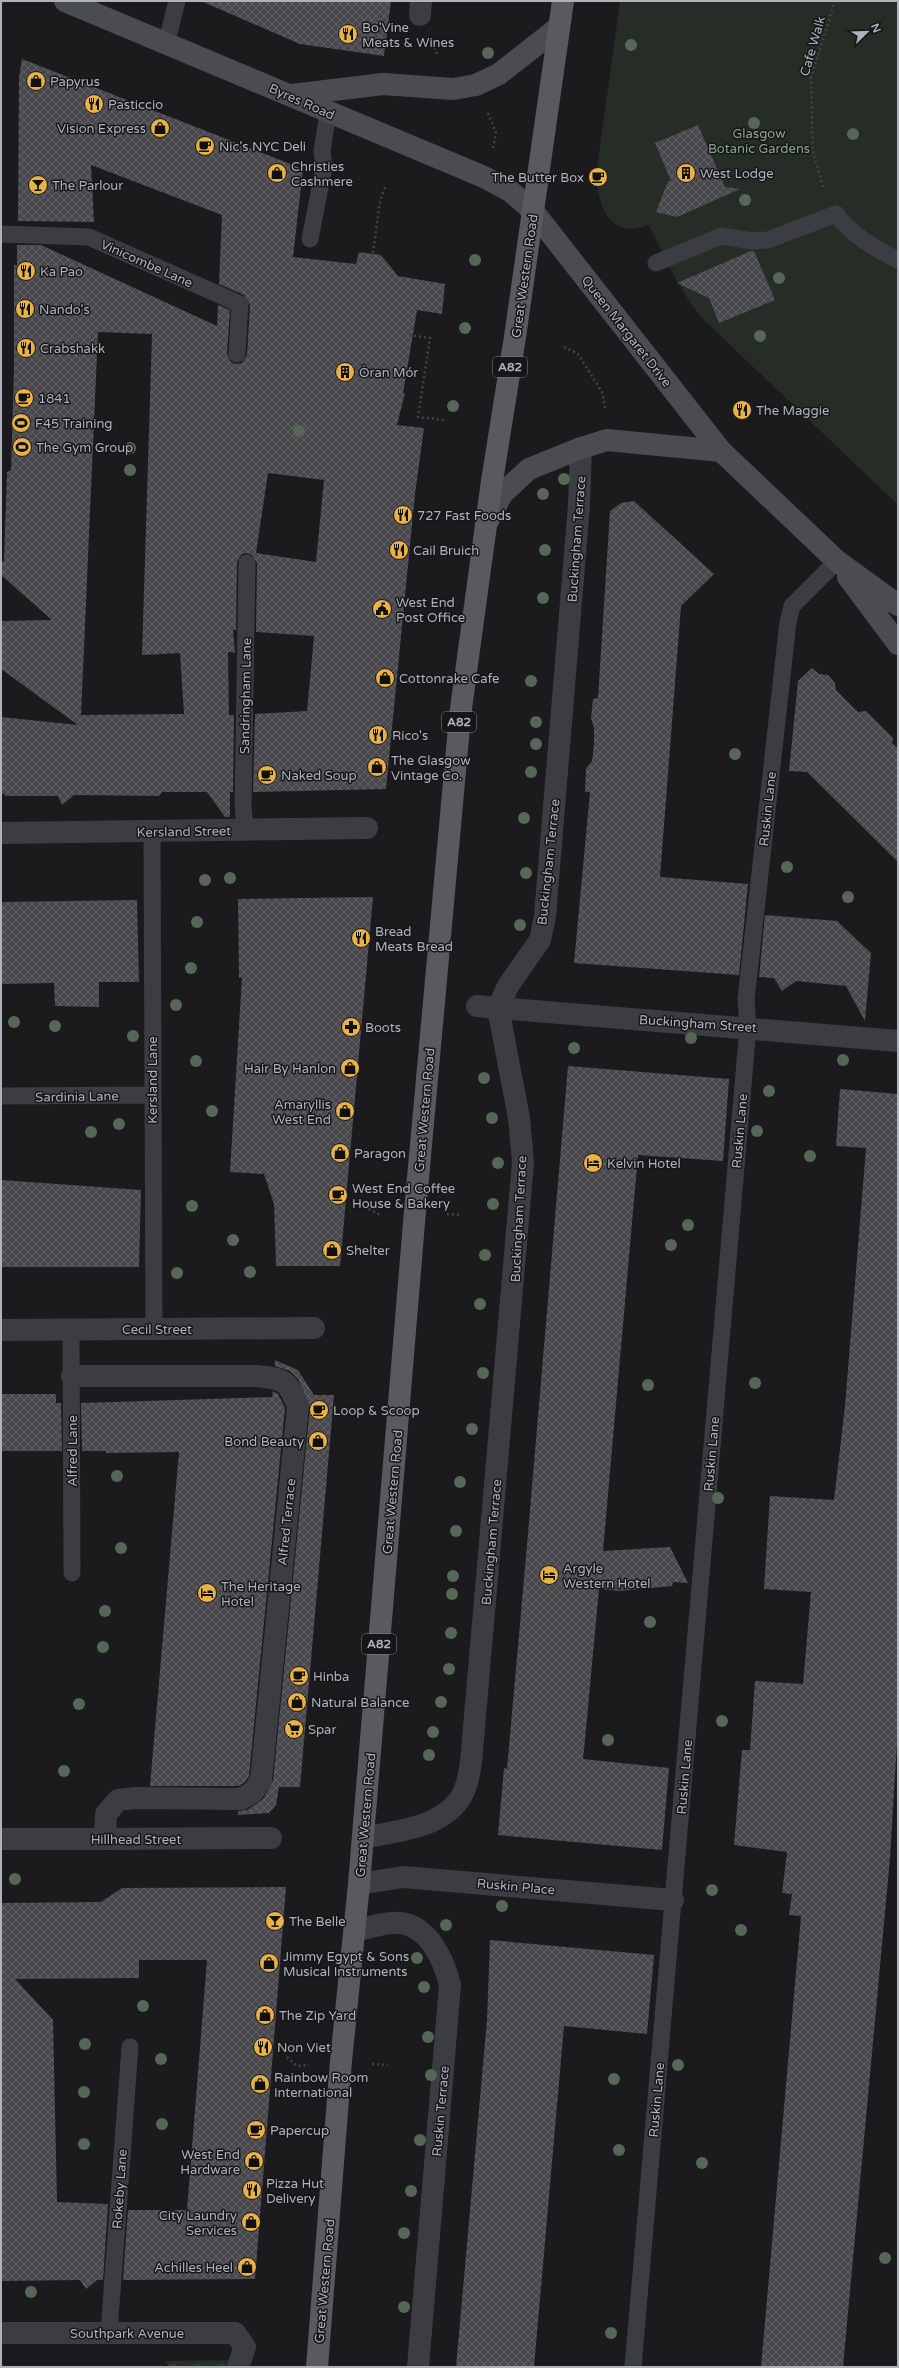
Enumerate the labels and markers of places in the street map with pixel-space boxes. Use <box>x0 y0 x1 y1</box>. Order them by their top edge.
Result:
place label: Bo'Vine Meats & Wines <box>362 20 454 51</box>
restaurant icon: Bo'Vine Meats & Wines <box>337 23 359 45</box>
shop icon: Papyrus <box>25 70 47 92</box>
place label: Papyrus <box>50 74 100 90</box>
restaurant icon: Pasticcio <box>83 93 105 115</box>
place label: Pasticcio <box>108 97 163 113</box>
shop icon: Vision Express <box>149 117 171 139</box>
place label: Vision Express <box>57 121 146 137</box>
cafe icon: Nic's NYC Deli <box>194 135 216 157</box>
place label: Nic's NYC Deli <box>219 139 306 155</box>
place label: Christies Cashmere <box>291 159 353 190</box>
shop icon: Christies Cashmere <box>266 162 288 184</box>
building icon: West Lodge <box>675 162 697 184</box>
cafe icon: The Butter Box <box>587 166 609 188</box>
place label: West Lodge <box>700 166 774 182</box>
place label: The Butter Box <box>491 170 584 186</box>
bar icon: The Parlour <box>27 174 49 196</box>
place label: The Parlour <box>52 178 123 194</box>
restaurant icon: Ka Pao <box>15 260 37 282</box>
place label: Ka Pao <box>40 264 83 280</box>
restaurant icon: Nando's <box>14 298 36 320</box>
place label: Nando's <box>39 302 90 318</box>
restaurant icon: Crabshakk <box>15 337 37 359</box>
place label: Crabshakk <box>40 341 105 357</box>
building icon: Òran Mór <box>334 361 356 383</box>
place label: Òran Mór <box>359 365 418 381</box>
cafe icon: 1841 <box>13 387 35 409</box>
place label: 1841 <box>38 391 71 407</box>
restaurant icon: The Maggie <box>731 399 753 421</box>
place label: The Maggie <box>756 403 829 419</box>
sports icon: F45 Training <box>10 412 32 434</box>
place label: F45 Training <box>35 416 113 432</box>
sports icon: The Gym Group <box>11 436 33 458</box>
place label: The Gym Group <box>36 440 133 456</box>
restaurant icon: 727 Fast Foods <box>392 504 414 526</box>
place label: 727 Fast Foods <box>417 508 511 524</box>
restaurant icon: Cail Bruich <box>388 539 410 561</box>
place label: Cail Bruich <box>413 543 479 559</box>
place label: West End Post Office <box>396 595 465 626</box>
public building icon: West End Post Office <box>371 598 393 620</box>
shop icon: Cottonrake Cafe <box>374 667 396 689</box>
place label: Cottonrake Cafe <box>399 671 499 687</box>
restaurant icon: Rico's <box>367 724 389 746</box>
place label: Rico's <box>392 728 428 744</box>
place label: The Glasgow Vintage Co. <box>391 753 470 784</box>
shop icon: The Glasgow Vintage Co. <box>366 756 388 778</box>
cafe icon: Naked Soup <box>256 764 278 786</box>
place label: Naked Soup <box>281 768 357 784</box>
place label: Bread Meats Bread <box>375 924 453 955</box>
restaurant icon: Bread Meats Bread <box>350 927 372 949</box>
pharmacy icon: Boots <box>340 1016 362 1038</box>
place label: Boots <box>365 1020 401 1036</box>
shop icon: Hair By Hanlon <box>339 1057 361 1079</box>
place label: Hair By Hanlon <box>244 1061 336 1077</box>
place label: Amaryllis West End <box>272 1097 331 1128</box>
shop icon: Amaryllis West End <box>334 1100 356 1122</box>
shop icon: Paragon <box>329 1142 351 1164</box>
place label: Paragon <box>354 1146 406 1162</box>
hotel icon: Kelvin Hotel <box>582 1152 604 1174</box>
place label: Kelvin Hotel <box>607 1156 681 1172</box>
place label: West End Coffee House & Bakery <box>352 1181 455 1212</box>
cafe icon: West End Coffee House & Bakery <box>327 1184 349 1206</box>
shop icon: Shelter <box>321 1239 343 1261</box>
place label: Shelter <box>346 1243 390 1259</box>
cafe icon: Loop & Scoop <box>308 1399 330 1421</box>
place label: Loop & Scoop <box>333 1403 420 1419</box>
shop icon: Bond Beauty <box>307 1430 329 1452</box>
place label: Bond Beauty <box>224 1434 304 1450</box>
place label: Argyle Western Hotel <box>563 1561 651 1592</box>
hotel icon: Argyle Western Hotel <box>538 1564 560 1586</box>
place label: The Heritage Hotel <box>221 1579 301 1610</box>
hotel icon: The Heritage Hotel <box>196 1582 218 1604</box>
cafe icon: Hinba <box>288 1665 310 1687</box>
place label: Hinba <box>313 1669 349 1685</box>
shop icon: Natural Balance <box>286 1691 308 1713</box>
place label: Natural Balance <box>311 1695 409 1711</box>
supermarket icon: Spar <box>283 1718 305 1740</box>
place label: Spar <box>308 1722 336 1738</box>
bar icon: The Belle <box>264 1910 286 1932</box>
place label: The Belle <box>289 1914 346 1930</box>
place label: Jimmy Egypt & Sons Musical Instruments <box>283 1949 409 1980</box>
shop icon: Jimmy Egypt & Sons Musical Instruments <box>258 1952 280 1974</box>
shop icon: The Zip Yard <box>254 2004 276 2026</box>
place label: The Zip Yard <box>279 2008 356 2024</box>
restaurant icon: Non Viet <box>252 2036 274 2058</box>
place label: Non Viet <box>277 2040 331 2056</box>
place label: Rainbow Room International <box>274 2070 368 2101</box>
shop icon: Rainbow Room International <box>249 2073 271 2095</box>
cafe icon: Papercup <box>245 2119 267 2141</box>
place label: Papercup <box>270 2123 329 2139</box>
place label: West End Hardware <box>180 2147 240 2178</box>
shop icon: West End Hardware <box>243 2150 265 2172</box>
place label: Pizza Hut Delivery <box>266 2176 324 2207</box>
restaurant icon: Pizza Hut Delivery <box>241 2179 263 2201</box>
place label: City Laundry Services <box>159 2208 237 2239</box>
shop icon: City Laundry Services <box>240 2211 262 2233</box>
shop icon: Achilles Heel <box>236 2256 258 2278</box>
place label: Achilles Heel <box>154 2260 233 2276</box>

